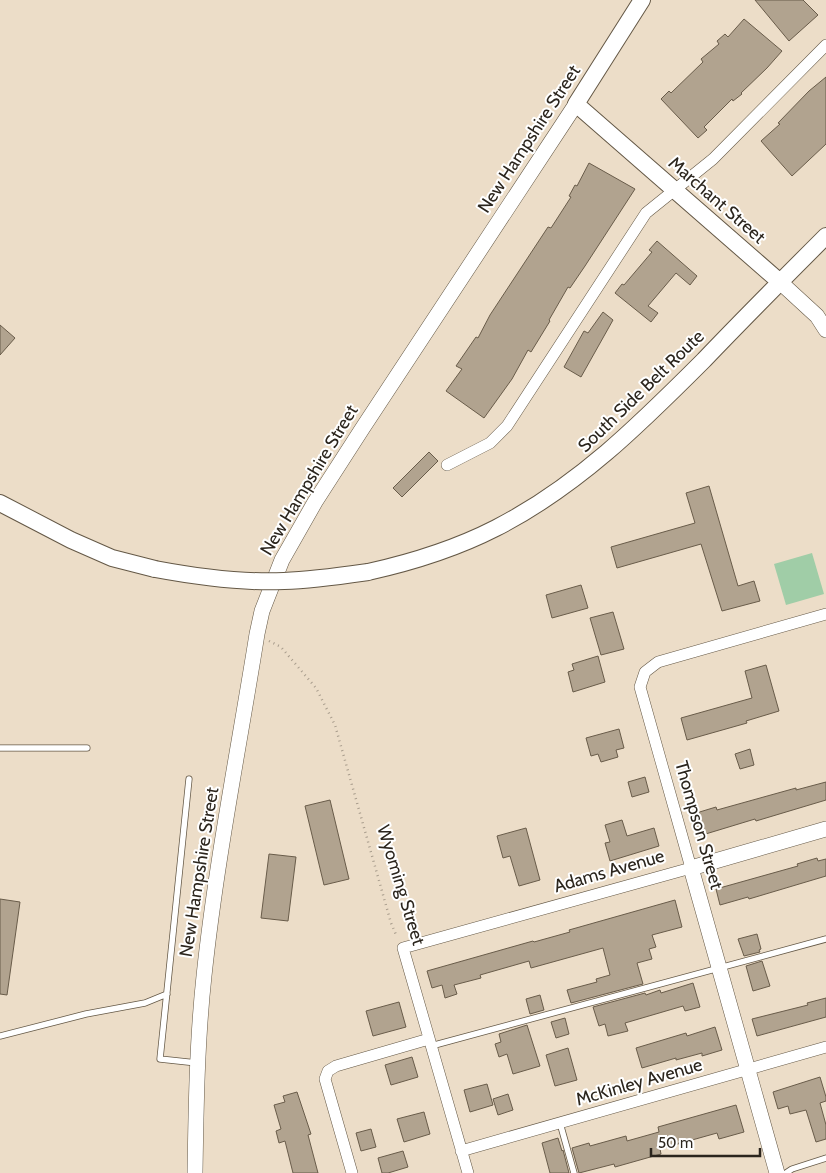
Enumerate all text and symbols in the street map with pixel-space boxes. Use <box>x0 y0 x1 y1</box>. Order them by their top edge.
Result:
street label: New Hampshire Street <box>473 61 585 217</box>
street label: Marchant Street <box>664 152 770 248</box>
street label: South Side Belt Route <box>573 325 709 457</box>
street label: New Hampshire Street <box>255 401 363 559</box>
street label: Thompson Street <box>670 758 728 892</box>
street label: New Hampshire Street <box>175 785 223 959</box>
street label: Wyoming Street <box>372 822 430 948</box>
street label: Adams Avenue <box>551 845 667 897</box>
street label: McKinley Avenue <box>573 1053 705 1111</box>
scale bar <box>651 1126 760 1158</box>
text: 50 m <box>658 1134 693 1152</box>

